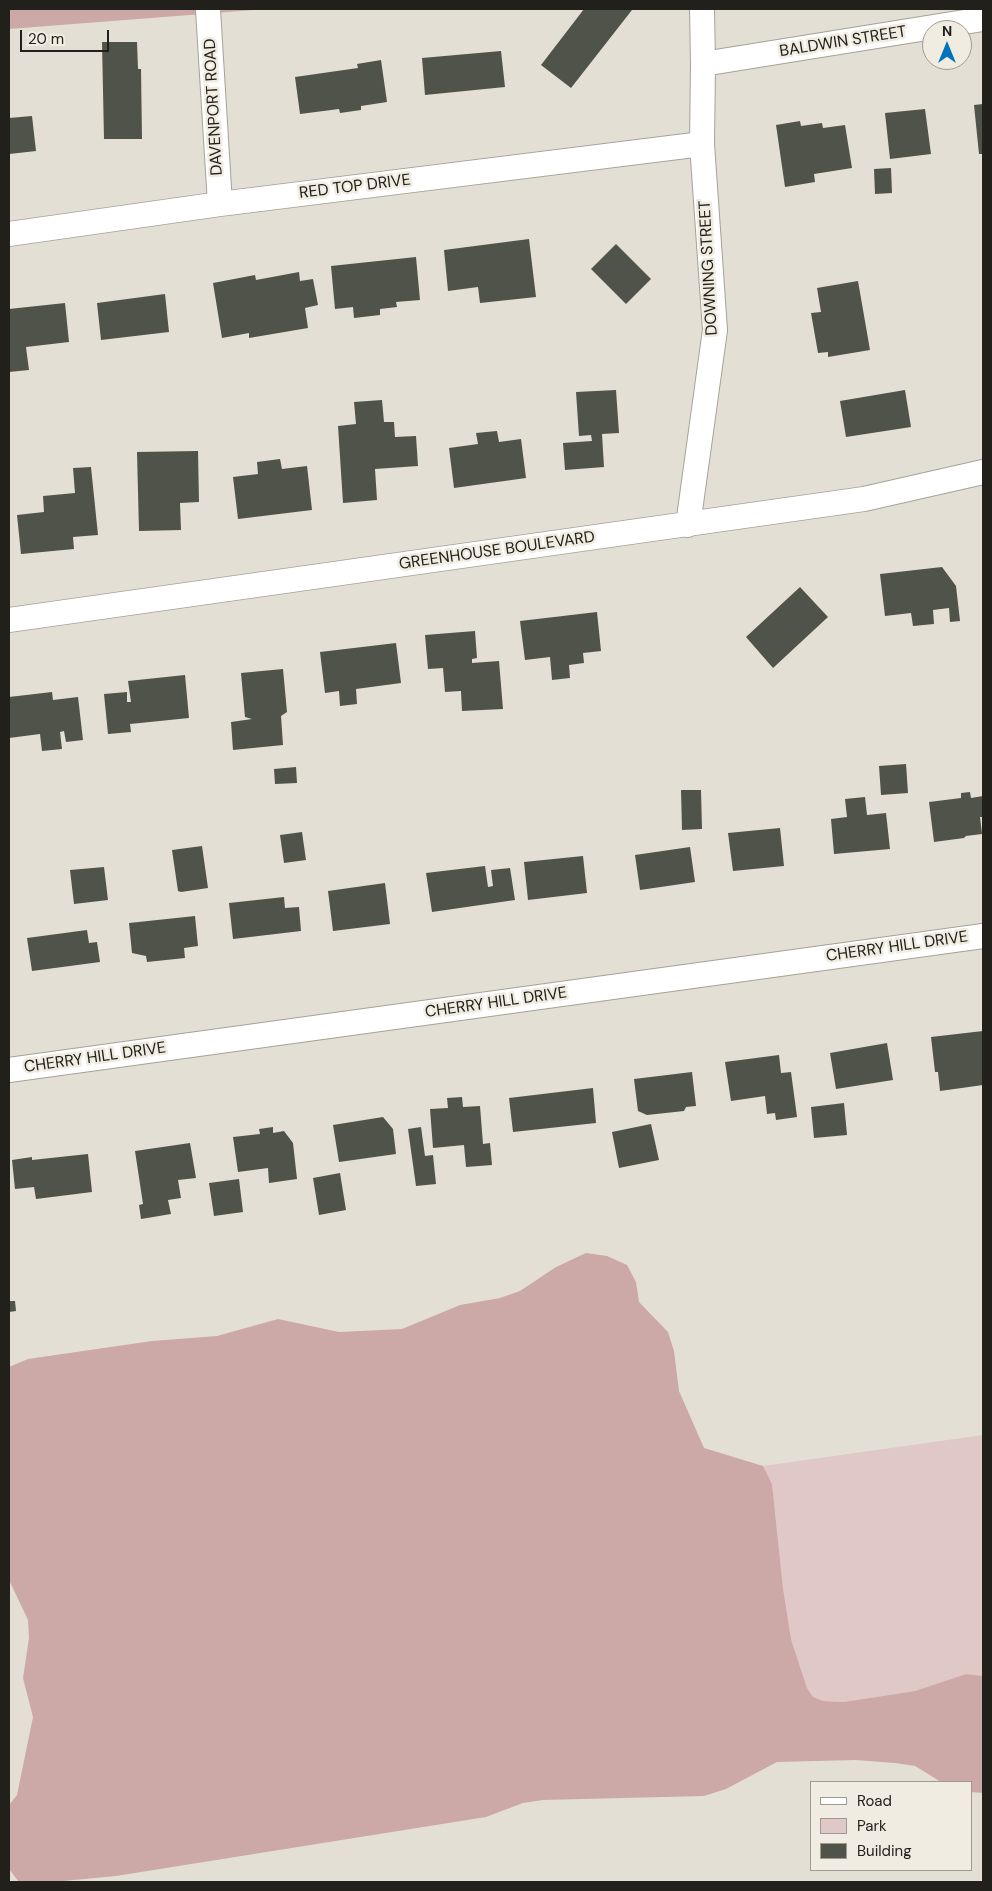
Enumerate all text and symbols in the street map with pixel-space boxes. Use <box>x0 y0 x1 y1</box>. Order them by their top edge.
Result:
scale bar <box>22 20 111 52</box>
north arrow <box>922 20 972 70</box>
street label: BALDWIN STREET <box>778 22 908 62</box>
text: N <box>942 22 952 40</box>
text: 20 m <box>28 29 64 49</box>
street label: DAVENPORT ROAD <box>201 38 227 176</box>
street label: RED TOP DRIVE <box>298 171 412 203</box>
street label: DOWNING STREET <box>696 200 722 336</box>
street label: GREENHOUSE BOULEVARD <box>398 528 596 574</box>
street label: CHERRY HILL DRIVE <box>825 928 969 966</box>
street label: CHERRY HILL DRIVE <box>424 984 568 1022</box>
street label: CHERRY HILL DRIVE <box>23 1039 167 1077</box>
legend <box>810 1781 972 1871</box>
text: Road <box>857 1791 892 1811</box>
text: Park <box>857 1816 887 1836</box>
text: Building <box>857 1841 912 1861</box>

